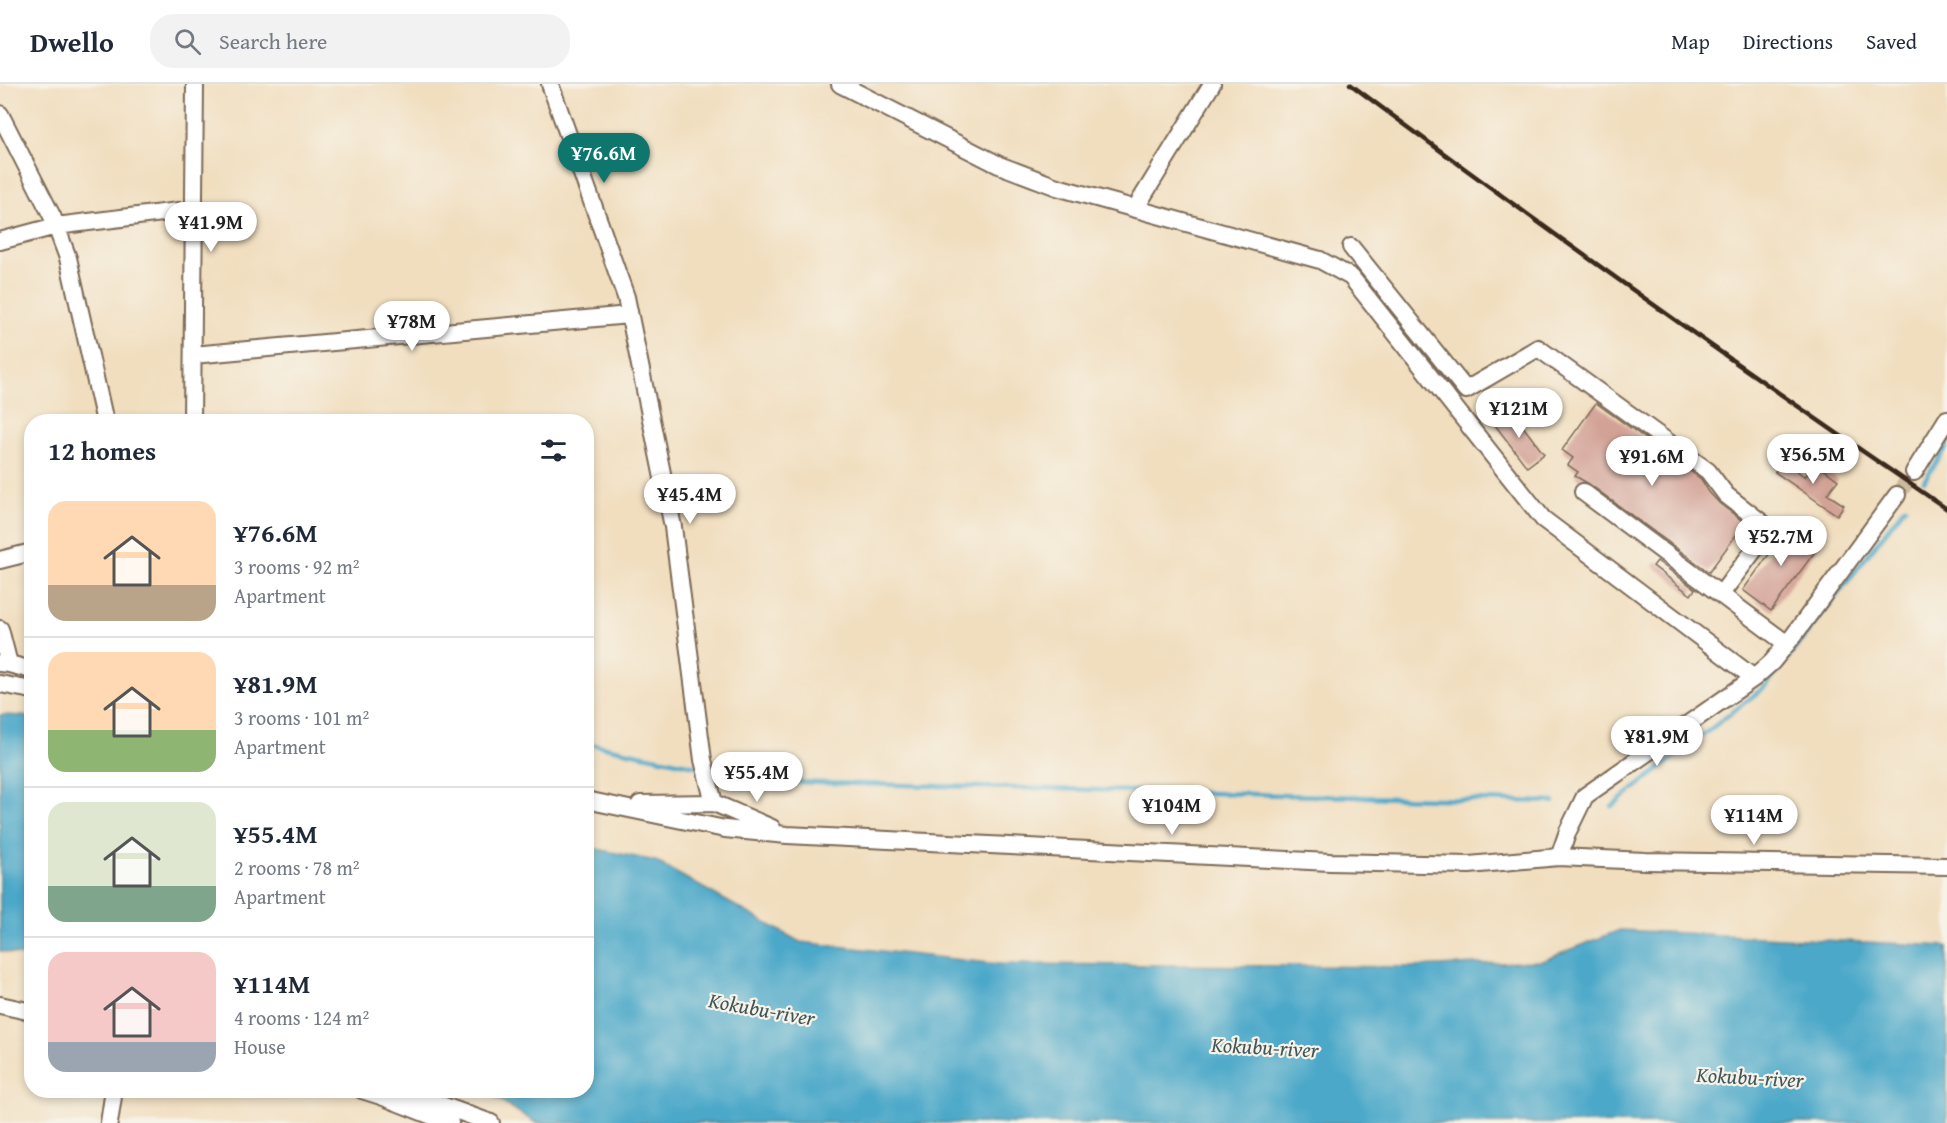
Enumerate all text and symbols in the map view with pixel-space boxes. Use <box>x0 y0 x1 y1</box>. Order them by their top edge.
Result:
search box <box>150 14 570 68</box>
text: Dwello <box>30 21 114 62</box>
icon: search <box>171 25 204 58</box>
text: Search here <box>219 25 327 57</box>
text: Map <box>1671 26 1710 57</box>
text: Directions <box>1743 26 1833 57</box>
text: Saved <box>1866 26 1917 57</box>
pin: ¥76.6M <box>555 133 653 184</box>
text: ¥76.6M <box>572 138 636 167</box>
pin: ¥41.9M <box>162 202 260 253</box>
text: ¥41.9M <box>179 207 243 236</box>
pin: ¥78M <box>376 301 448 352</box>
text: ¥78M <box>388 306 436 335</box>
pin: ¥121M <box>1477 388 1561 439</box>
text: ¥121M <box>1490 393 1548 422</box>
text: 12 homes <box>48 431 156 470</box>
icon: filters <box>537 434 570 467</box>
pin: ¥56.5M <box>1764 434 1862 485</box>
pin: ¥91.6M <box>1603 436 1701 487</box>
text: ¥56.5M <box>1781 439 1845 468</box>
text: ¥91.6M <box>1620 441 1684 470</box>
pin: ¥45.4M <box>641 474 739 525</box>
text: ¥45.4M <box>658 479 722 508</box>
text: ¥76.6M <box>234 513 318 552</box>
pin: ¥52.7M <box>1732 516 1830 567</box>
text: ¥52.7M <box>1749 521 1813 550</box>
icon: home <box>96 525 168 597</box>
text: 3 rooms · 92 m² <box>234 552 360 581</box>
text: Apartment <box>234 581 326 610</box>
text: ¥81.9M <box>234 664 318 703</box>
icon: home <box>96 676 168 748</box>
text: 3 rooms · 101 m² <box>234 703 369 732</box>
pin: ¥81.9M <box>1608 716 1706 767</box>
text: ¥81.9M <box>1625 721 1689 750</box>
text: Apartment <box>234 732 326 761</box>
pin: ¥55.4M <box>708 752 806 803</box>
text: ¥55.4M <box>725 757 789 786</box>
pin: ¥104M <box>1130 785 1214 836</box>
text: ¥104M <box>1143 790 1201 819</box>
pin: ¥114M <box>1712 795 1796 846</box>
text: ¥114M <box>1725 800 1783 829</box>
text: ¥55.4M <box>234 814 318 853</box>
icon: home <box>96 826 168 898</box>
text: 2 rooms · 78 m² <box>234 853 360 882</box>
text: Apartment <box>234 882 326 911</box>
text: ¥114M <box>234 964 310 1003</box>
icon: home <box>96 976 168 1048</box>
water label: Kokubu-river <box>705 984 819 1034</box>
text: 4 rooms · 124 m² <box>234 1003 369 1032</box>
water label: Kokubu-river <box>1210 1029 1321 1065</box>
text: House <box>234 1032 286 1061</box>
water label: Kokubu-river <box>1695 1059 1806 1095</box>

